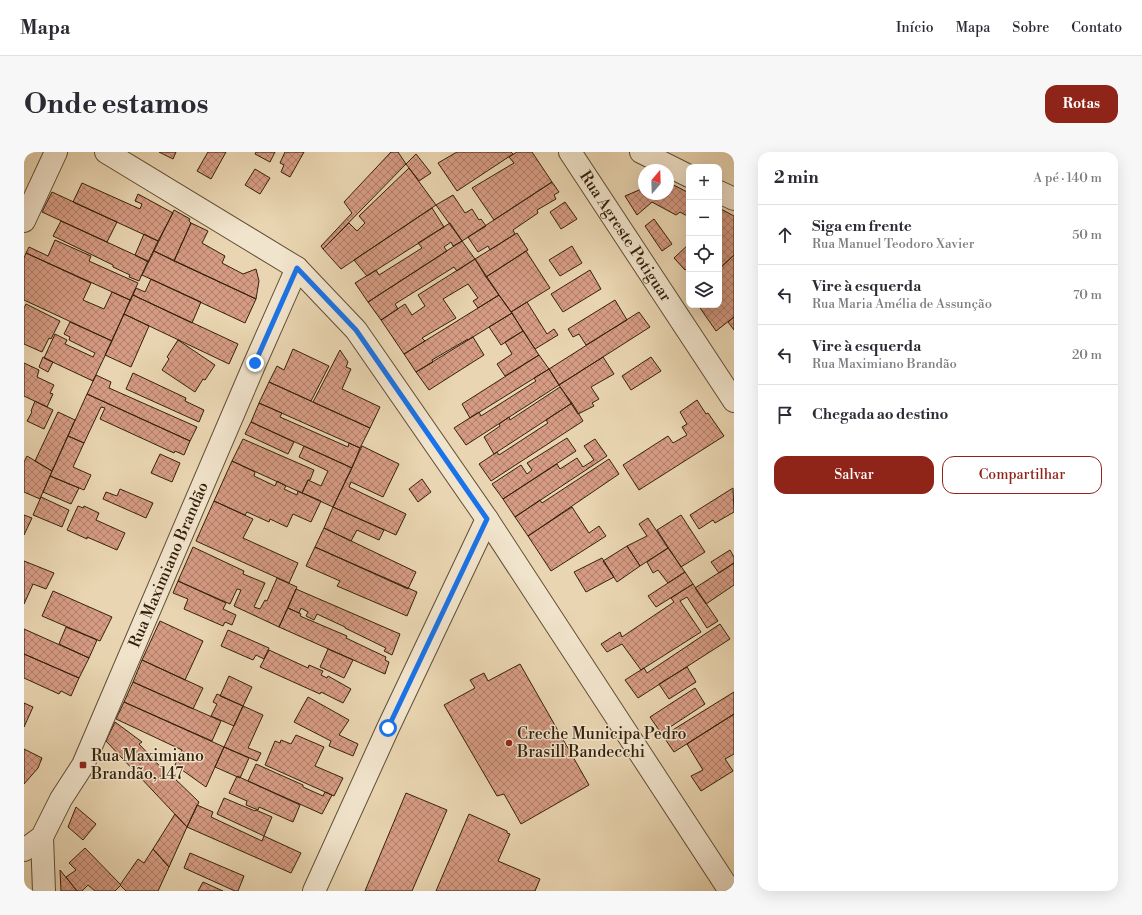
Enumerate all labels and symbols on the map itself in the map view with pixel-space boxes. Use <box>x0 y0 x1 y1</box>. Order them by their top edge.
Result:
north arrow <box>638 164 674 200</box>
street label: Rua Agreste Potiguar <box>575 167 676 306</box>
route end <box>246 354 264 372</box>
street label: Rua Maximiano Brandão <box>124 479 213 651</box>
route start <box>379 719 397 737</box>
place label: Creche Municipa Pedro Brasill Bandecchi <box>516 724 687 762</box>
marker: Creche Municipa Pedro Brasill Bandecchi <box>504 738 514 748</box>
place label: Rua Maximiano Brandão, 147 <box>90 746 204 784</box>
marker: Rua Maximiano Brandão, 147 <box>78 760 88 770</box>

